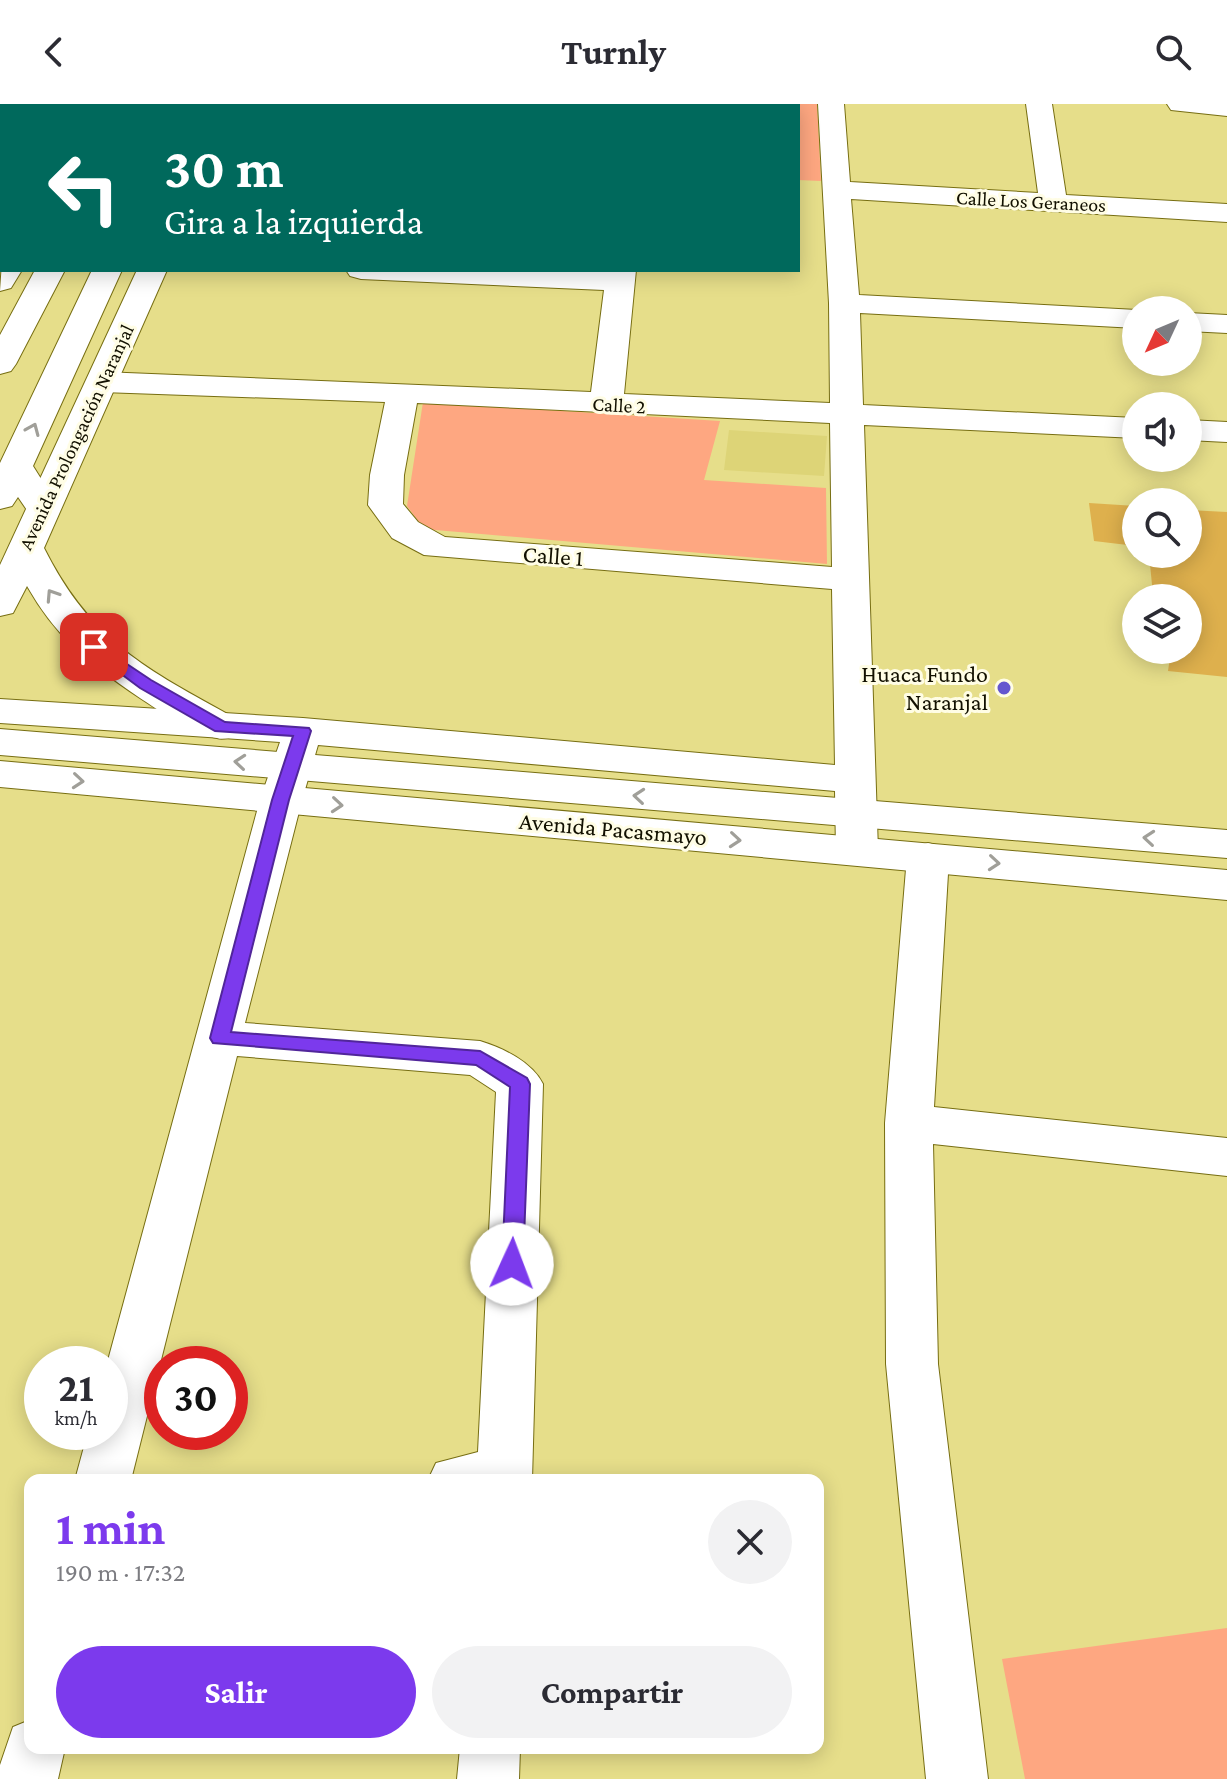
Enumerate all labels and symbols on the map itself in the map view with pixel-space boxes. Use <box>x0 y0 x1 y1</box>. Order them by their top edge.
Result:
street label: Calle Los Geraneos <box>955 186 1107 216</box>
north arrow <box>1122 296 1202 376</box>
street label: Avenida Prolongación Naranjal <box>14 321 139 554</box>
street label: Calle 2 <box>592 393 646 417</box>
one-way arrow <box>24 423 40 437</box>
street label: Calle 1 <box>522 540 584 571</box>
one-way arrow <box>46 589 61 603</box>
pin <box>60 613 128 681</box>
place label: Huaca Fundo Naranjal <box>861 660 988 715</box>
marker: Huaca Fundo Naranjal <box>995 679 1013 697</box>
one-way arrow <box>233 754 246 771</box>
one-way arrow <box>72 772 85 789</box>
one-way arrow <box>632 787 645 804</box>
one-way arrow <box>331 796 344 813</box>
street label: Avenida Pacasmayo <box>518 807 708 850</box>
one-way arrow <box>1142 830 1155 847</box>
one-way arrow <box>729 831 742 848</box>
one-way arrow <box>988 855 1001 872</box>
position arrow <box>470 1222 554 1306</box>
speed limit sign: 30 <box>144 1346 248 1450</box>

